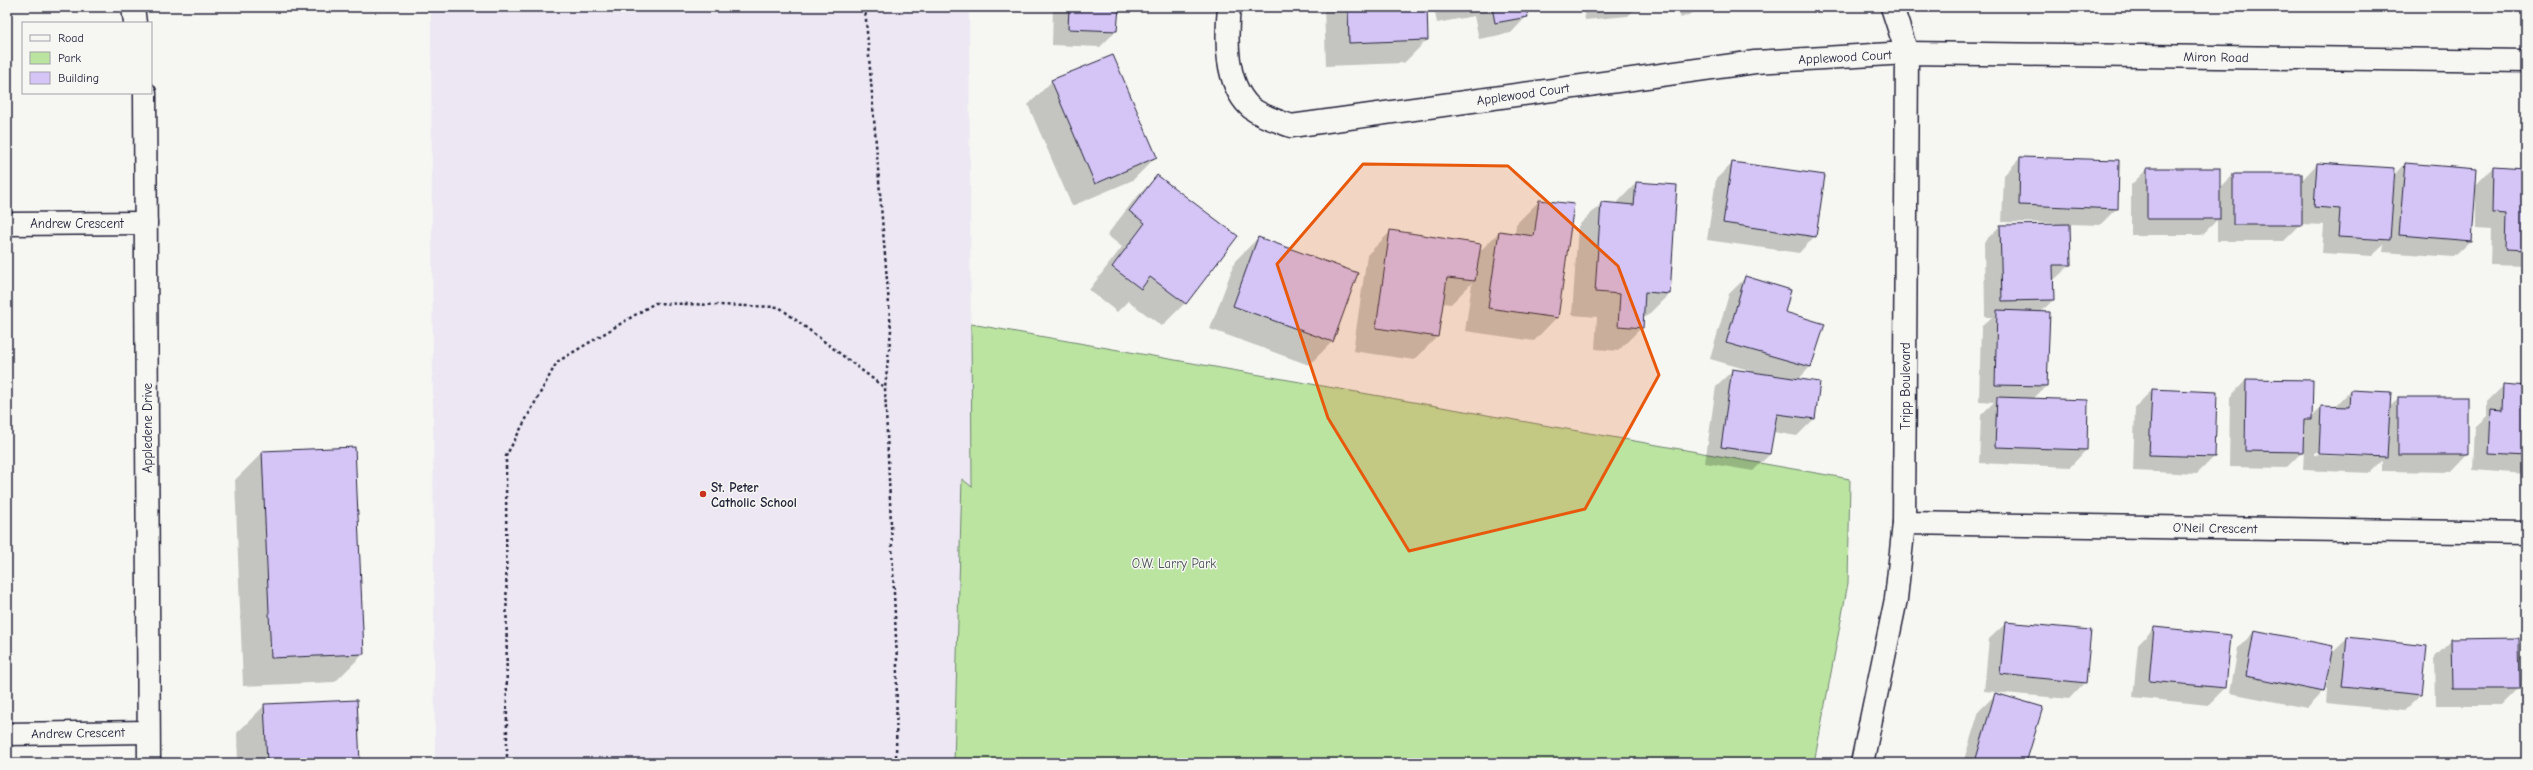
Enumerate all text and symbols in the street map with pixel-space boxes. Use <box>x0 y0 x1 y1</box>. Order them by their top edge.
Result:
legend <box>22 22 152 94</box>
text: Road <box>58 31 84 45</box>
street label: Applewood Court <box>1798 47 1893 67</box>
street label: Miron Road <box>2183 49 2249 65</box>
text: Park <box>58 51 81 65</box>
text: Building <box>58 71 99 85</box>
street label: Applewood Court <box>1476 80 1572 108</box>
street label: Andrew Crescent <box>30 216 125 231</box>
street label: Tripp Boulevard <box>1898 342 1913 430</box>
street label: Appledene Drive <box>140 382 155 473</box>
place label: St. Peter Catholic School <box>711 480 797 510</box>
marker: St. Peter Catholic School <box>698 489 708 499</box>
street label: O'Neil Crescent <box>2173 520 2259 536</box>
park label: O.W. Larry Park <box>1132 556 1217 571</box>
street label: Andrew Crescent <box>31 725 126 741</box>

